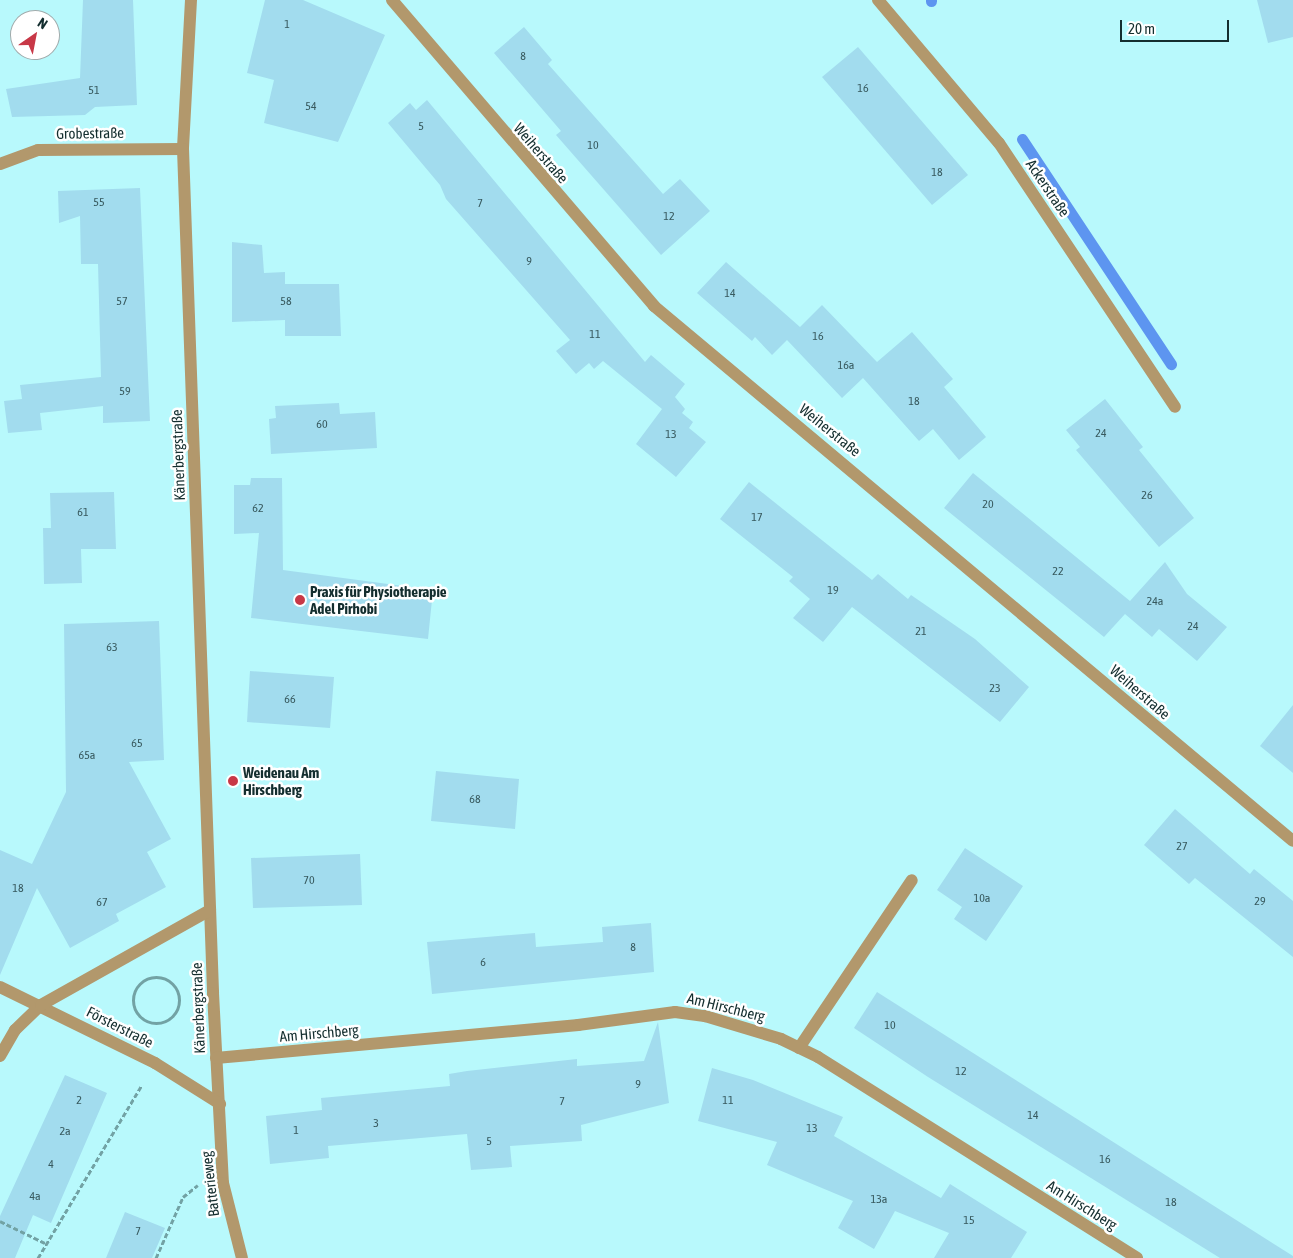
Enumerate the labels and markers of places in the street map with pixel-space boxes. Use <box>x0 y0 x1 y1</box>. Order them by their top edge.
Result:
place label: Praxis für Physiotherapie Adel Pirhobi <box>310 582 447 617</box>
marker: Praxis für Physiotherapie Adel Pirhobi <box>294 594 306 606</box>
place label: Weidenau Am Hirschberg <box>243 763 319 798</box>
marker: Weidenau Am Hirschberg <box>227 775 239 787</box>

